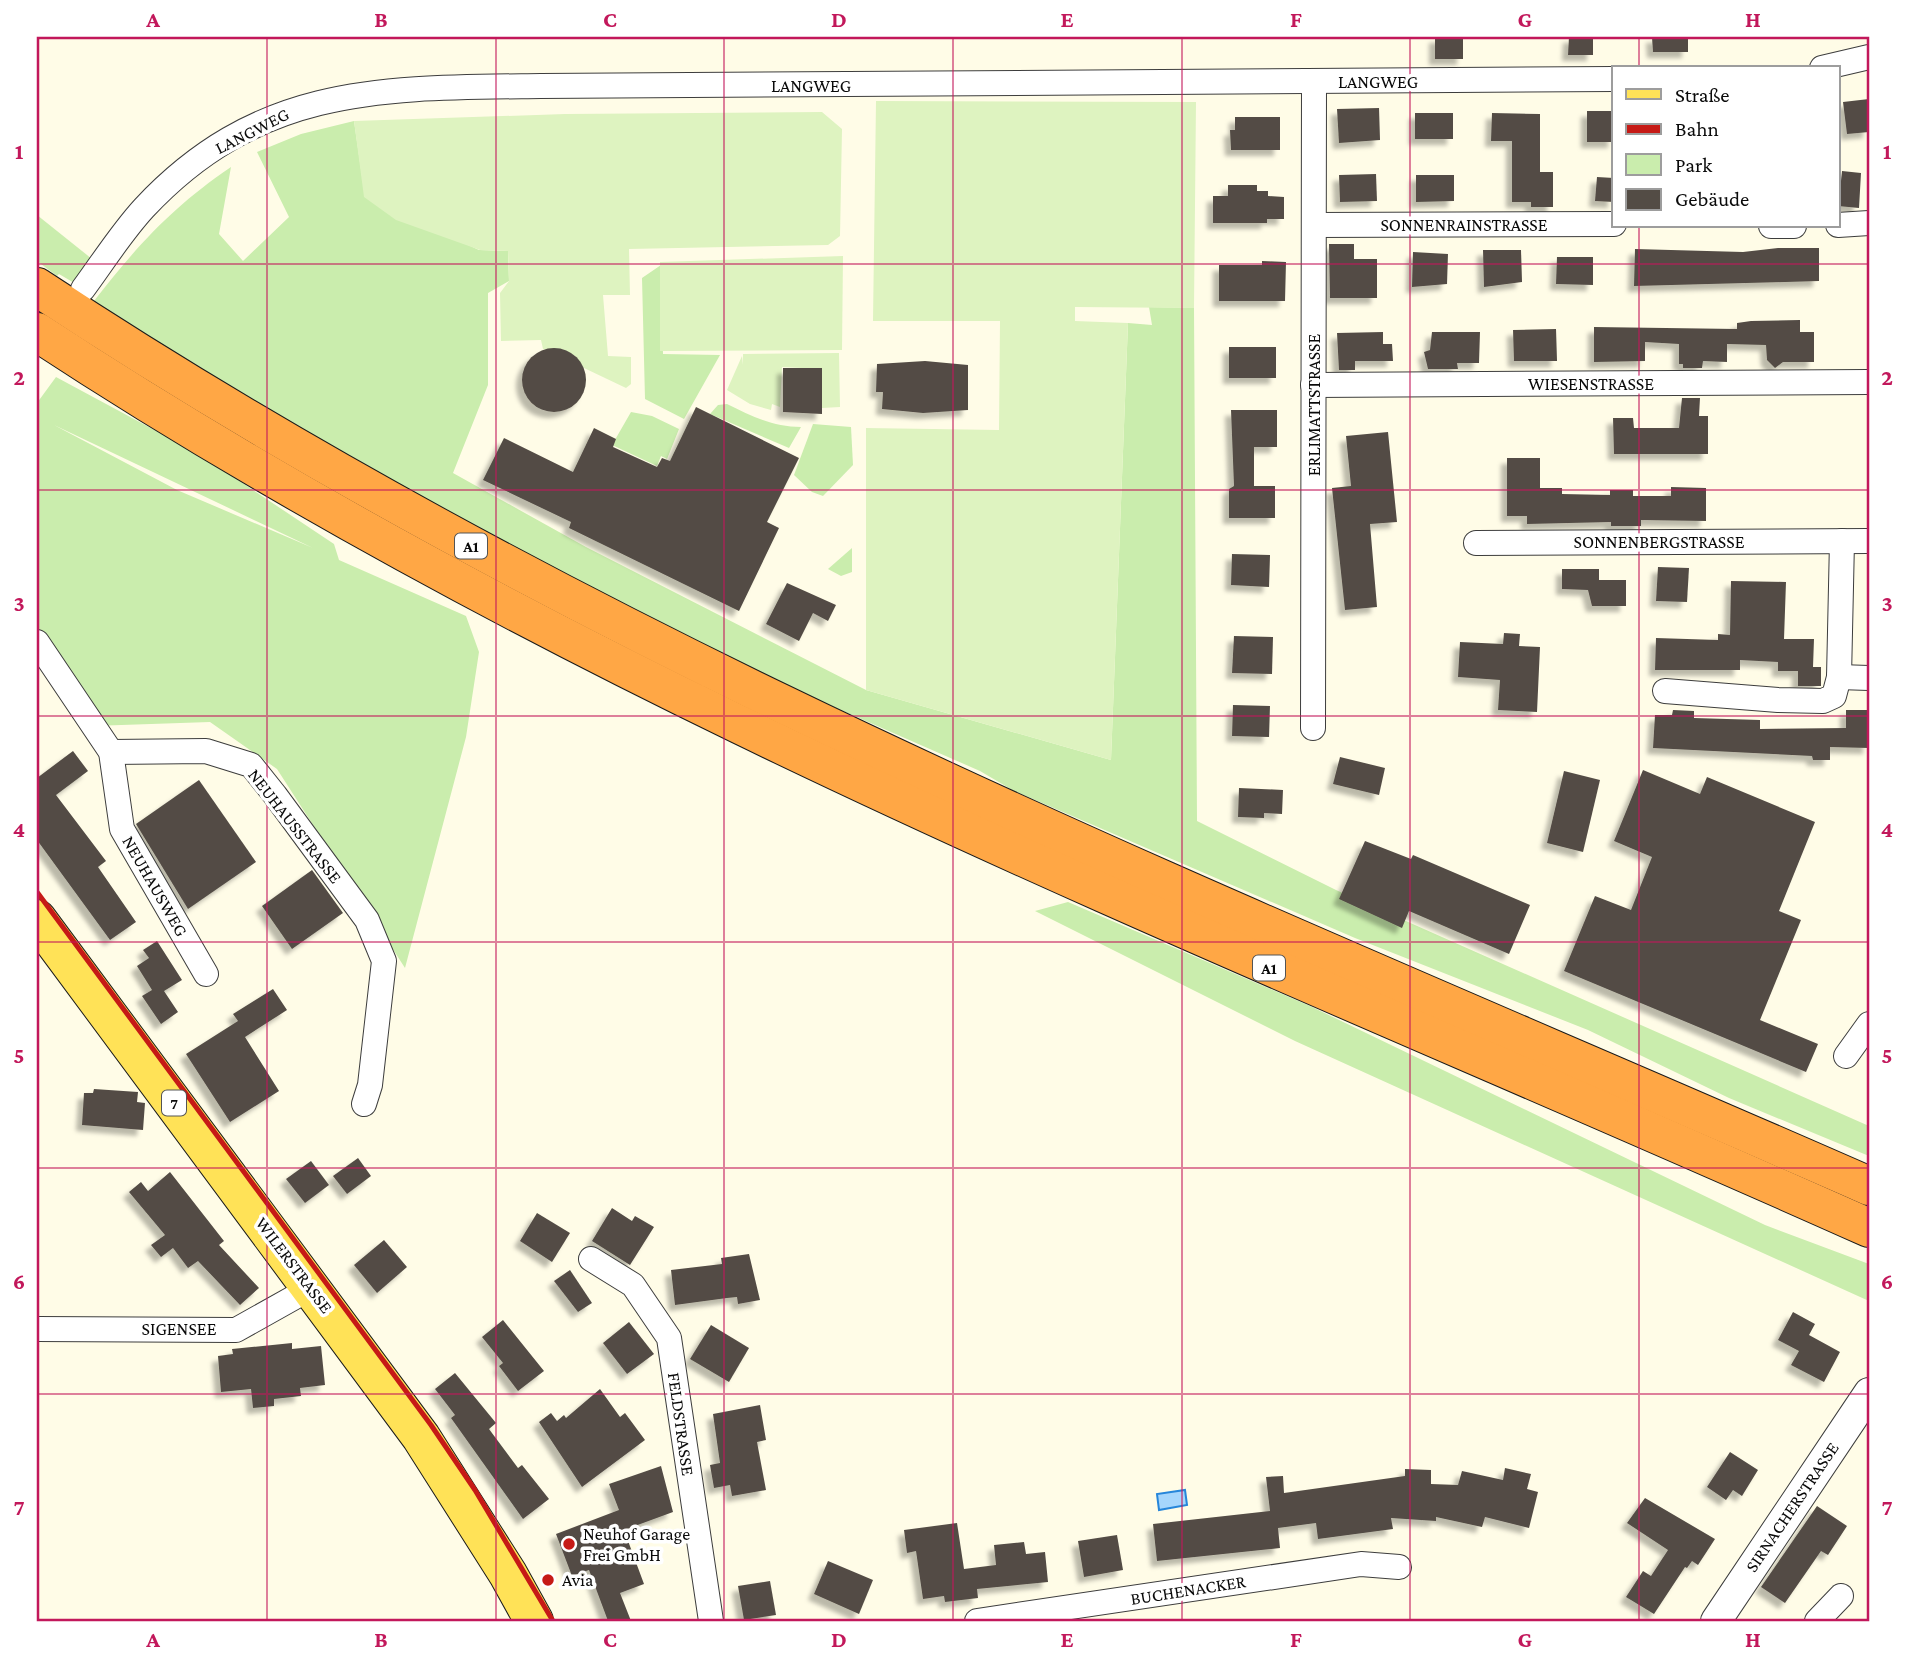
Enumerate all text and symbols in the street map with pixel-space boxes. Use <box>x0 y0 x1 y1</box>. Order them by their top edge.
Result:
text: A <box>145 6 160 32</box>
text: B <box>374 6 388 32</box>
text: C <box>603 6 617 32</box>
text: D <box>831 6 847 32</box>
text: E <box>1060 6 1074 32</box>
text: F <box>1290 6 1302 32</box>
text: G <box>1518 6 1533 32</box>
text: H <box>1745 6 1761 32</box>
legend <box>1612 66 1840 228</box>
street label: LANGWEG <box>1338 72 1418 92</box>
street label: LANGWEG <box>771 76 851 96</box>
text: Straße <box>1675 83 1729 107</box>
street label: LANGWEG <box>212 104 292 158</box>
text: Bahn <box>1675 117 1719 141</box>
text: 1 <box>15 138 24 164</box>
text: 1 <box>1883 138 1892 164</box>
text: Park <box>1675 153 1712 177</box>
text: Gebäude <box>1675 187 1749 211</box>
street label: SONNENRAINSTRASSE <box>1380 215 1548 235</box>
street label: ERLIMATTSTRASSE <box>1304 333 1324 476</box>
text: 2 <box>13 364 25 390</box>
text: 2 <box>1881 364 1893 390</box>
street label: WIESENSTRASSE <box>1528 374 1654 394</box>
street label: SONNENBERGSTRASSE <box>1574 532 1745 552</box>
road number: A1 <box>455 534 487 558</box>
text: 3 <box>13 590 25 616</box>
text: 3 <box>1881 590 1893 616</box>
street label: NEUHAUSSTRASSE <box>244 765 346 887</box>
text: 4 <box>13 816 25 842</box>
text: 4 <box>1881 816 1893 842</box>
street label: NEUHAUSWEG <box>118 832 192 940</box>
road number: A1 <box>1253 956 1285 980</box>
text: 5 <box>13 1042 25 1068</box>
text: 5 <box>1881 1042 1893 1068</box>
road number: 7 <box>162 1091 186 1116</box>
street label: WILERSTRASSE <box>251 1213 337 1317</box>
text: 6 <box>13 1268 25 1294</box>
text: 6 <box>1881 1268 1893 1294</box>
street label: SIGENSEE <box>142 1319 217 1339</box>
street label: FELDSTRASSE <box>664 1371 698 1477</box>
street label: SIRNACHERSTRASSE <box>1741 1438 1843 1576</box>
text: 7 <box>13 1494 25 1520</box>
text: 7 <box>1881 1494 1893 1520</box>
place label: Neuhof Garage Frei GmbH <box>583 1524 690 1565</box>
marker: Neuhof Garage Frei GmbH <box>561 1536 577 1552</box>
place label: Avia <box>562 1570 593 1590</box>
street label: BUCHENACKER <box>1129 1571 1248 1609</box>
marker: Avia <box>540 1572 556 1588</box>
text: A <box>145 1626 160 1652</box>
text: B <box>374 1626 388 1652</box>
text: C <box>603 1626 617 1652</box>
text: D <box>831 1626 847 1652</box>
text: E <box>1060 1626 1074 1652</box>
text: F <box>1290 1626 1302 1652</box>
text: G <box>1518 1626 1533 1652</box>
text: H <box>1745 1626 1761 1652</box>

